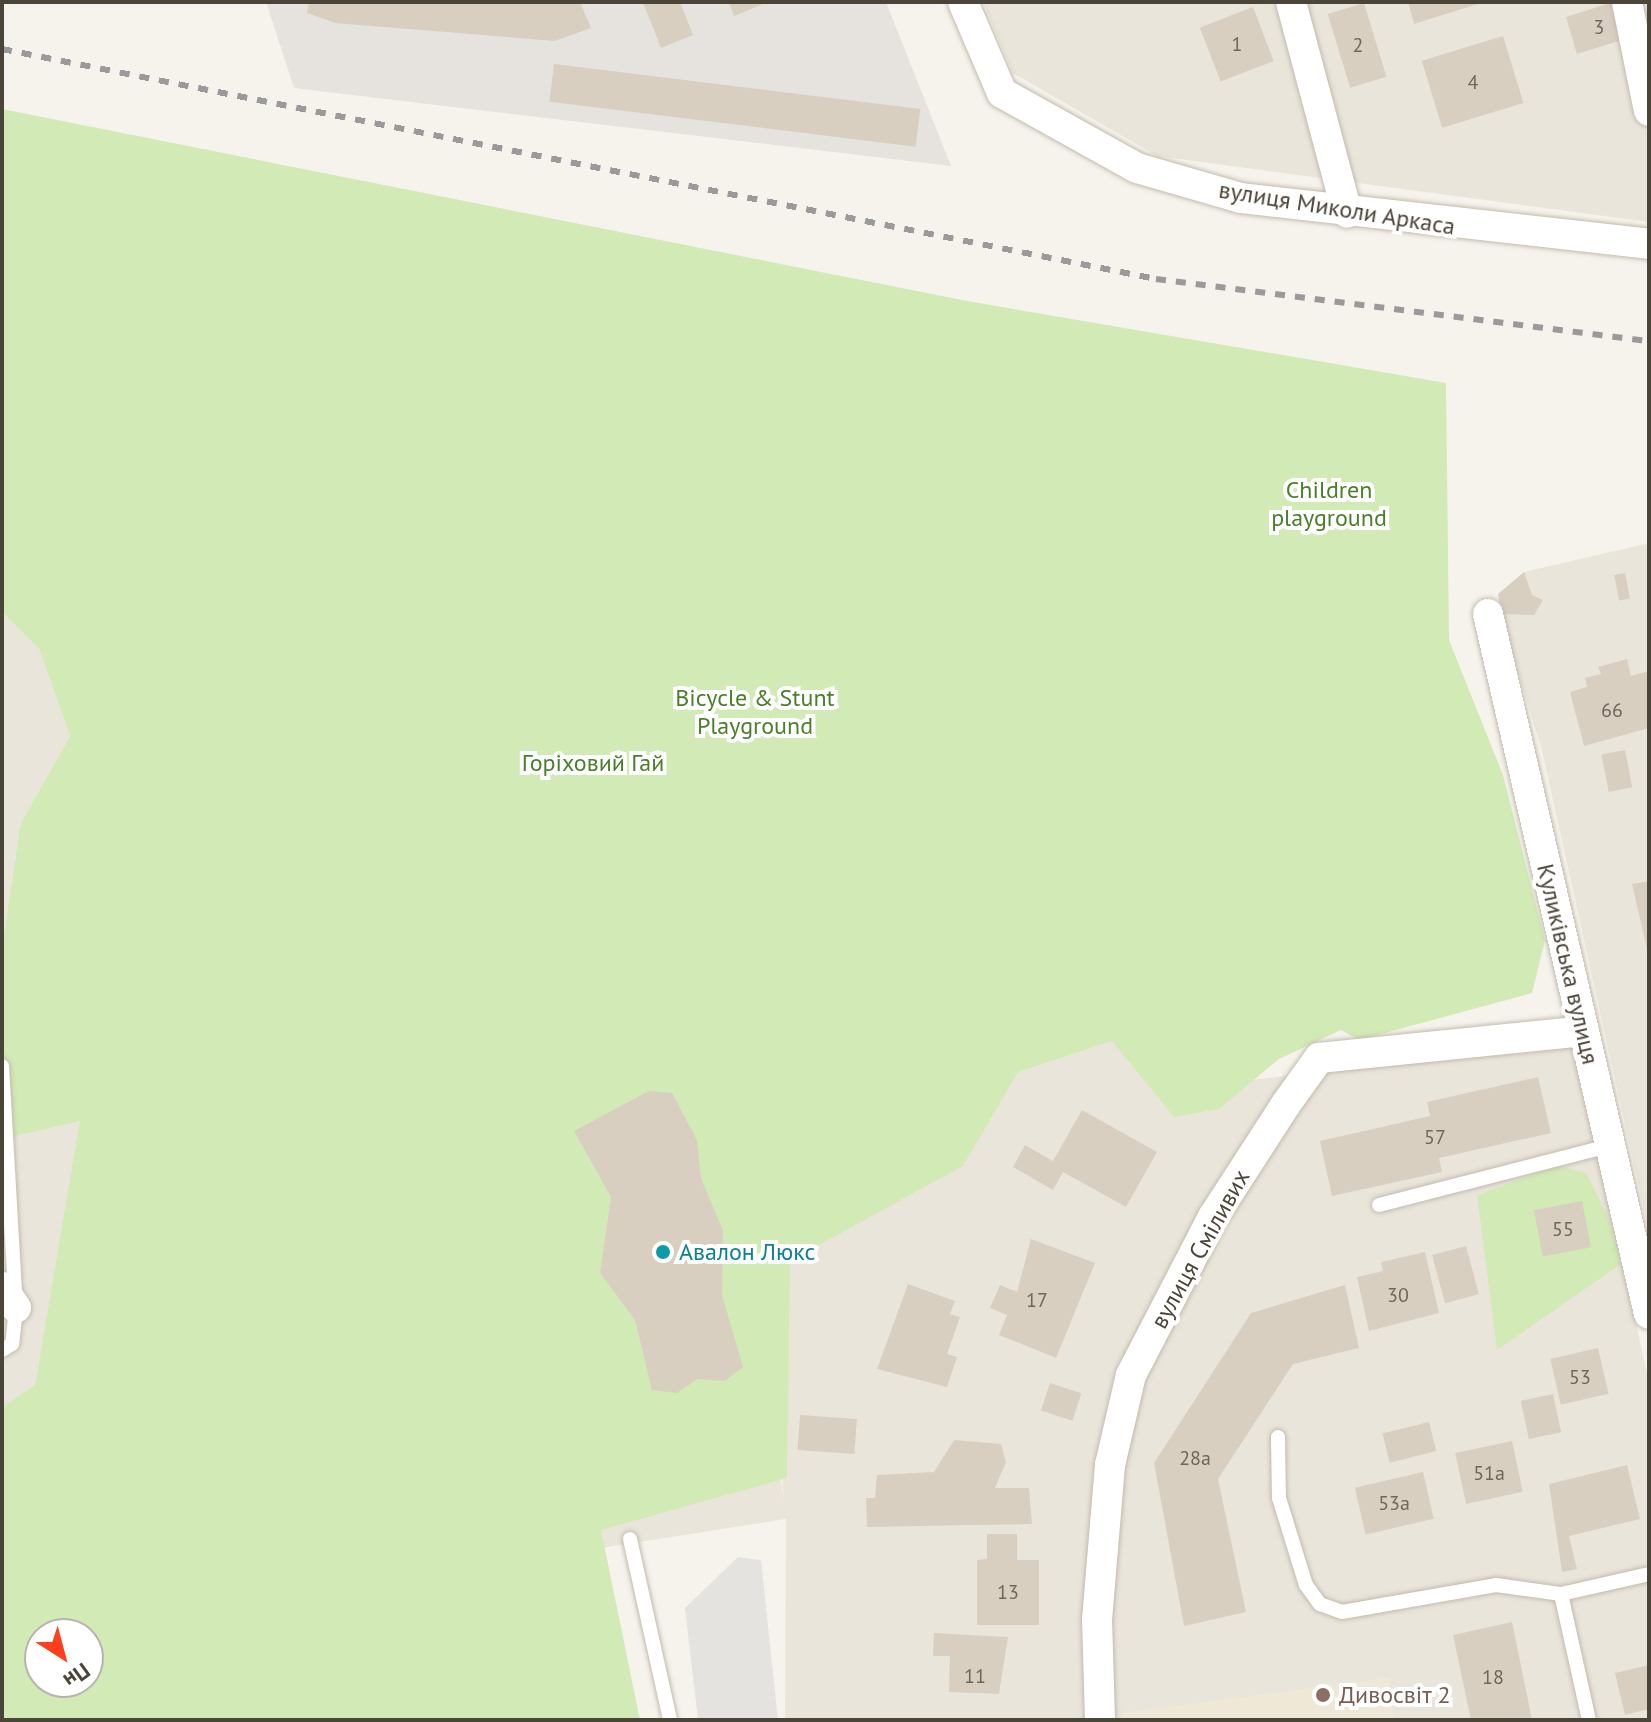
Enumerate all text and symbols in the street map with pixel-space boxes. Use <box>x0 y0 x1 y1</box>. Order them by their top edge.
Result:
house number: 3 <box>1594 15 1604 39</box>
house number: 1 <box>1232 32 1242 56</box>
house number: 2 <box>1353 33 1363 57</box>
house number: 4 <box>1468 70 1478 94</box>
street label: вулиця Миколи Аркаса <box>1216 175 1458 241</box>
park label: Children playground <box>1271 476 1387 532</box>
park label: Bicycle & Stunt Playground <box>675 684 835 740</box>
house number: 66 <box>1601 698 1623 722</box>
park label: Горіховий Гай <box>522 749 664 777</box>
street label: Куликівська вулиця <box>1531 861 1605 1067</box>
house number: 57 <box>1424 1125 1446 1149</box>
street label: вулиця Сміливих <box>1144 1165 1256 1333</box>
house number: 55 <box>1552 1217 1574 1241</box>
place label: Авалон Люкс <box>679 1238 815 1266</box>
marker: Авалон Люкс <box>654 1243 672 1261</box>
house number: 30 <box>1387 1283 1409 1307</box>
house number: 17 <box>1026 1288 1048 1312</box>
house number: 53 <box>1569 1365 1591 1389</box>
house number: 28а <box>1179 1446 1211 1470</box>
house number: 51а <box>1473 1461 1505 1485</box>
house number: 53а <box>1378 1491 1410 1515</box>
house number: 13 <box>997 1580 1019 1604</box>
north arrow <box>24 1618 104 1698</box>
text: Пн <box>58 1657 96 1695</box>
house number: 11 <box>964 1664 986 1688</box>
house number: 18 <box>1482 1665 1504 1689</box>
place label: Дивосвіт 2 <box>1339 1681 1451 1709</box>
marker: Дивосвіт 2 <box>1314 1686 1332 1704</box>

